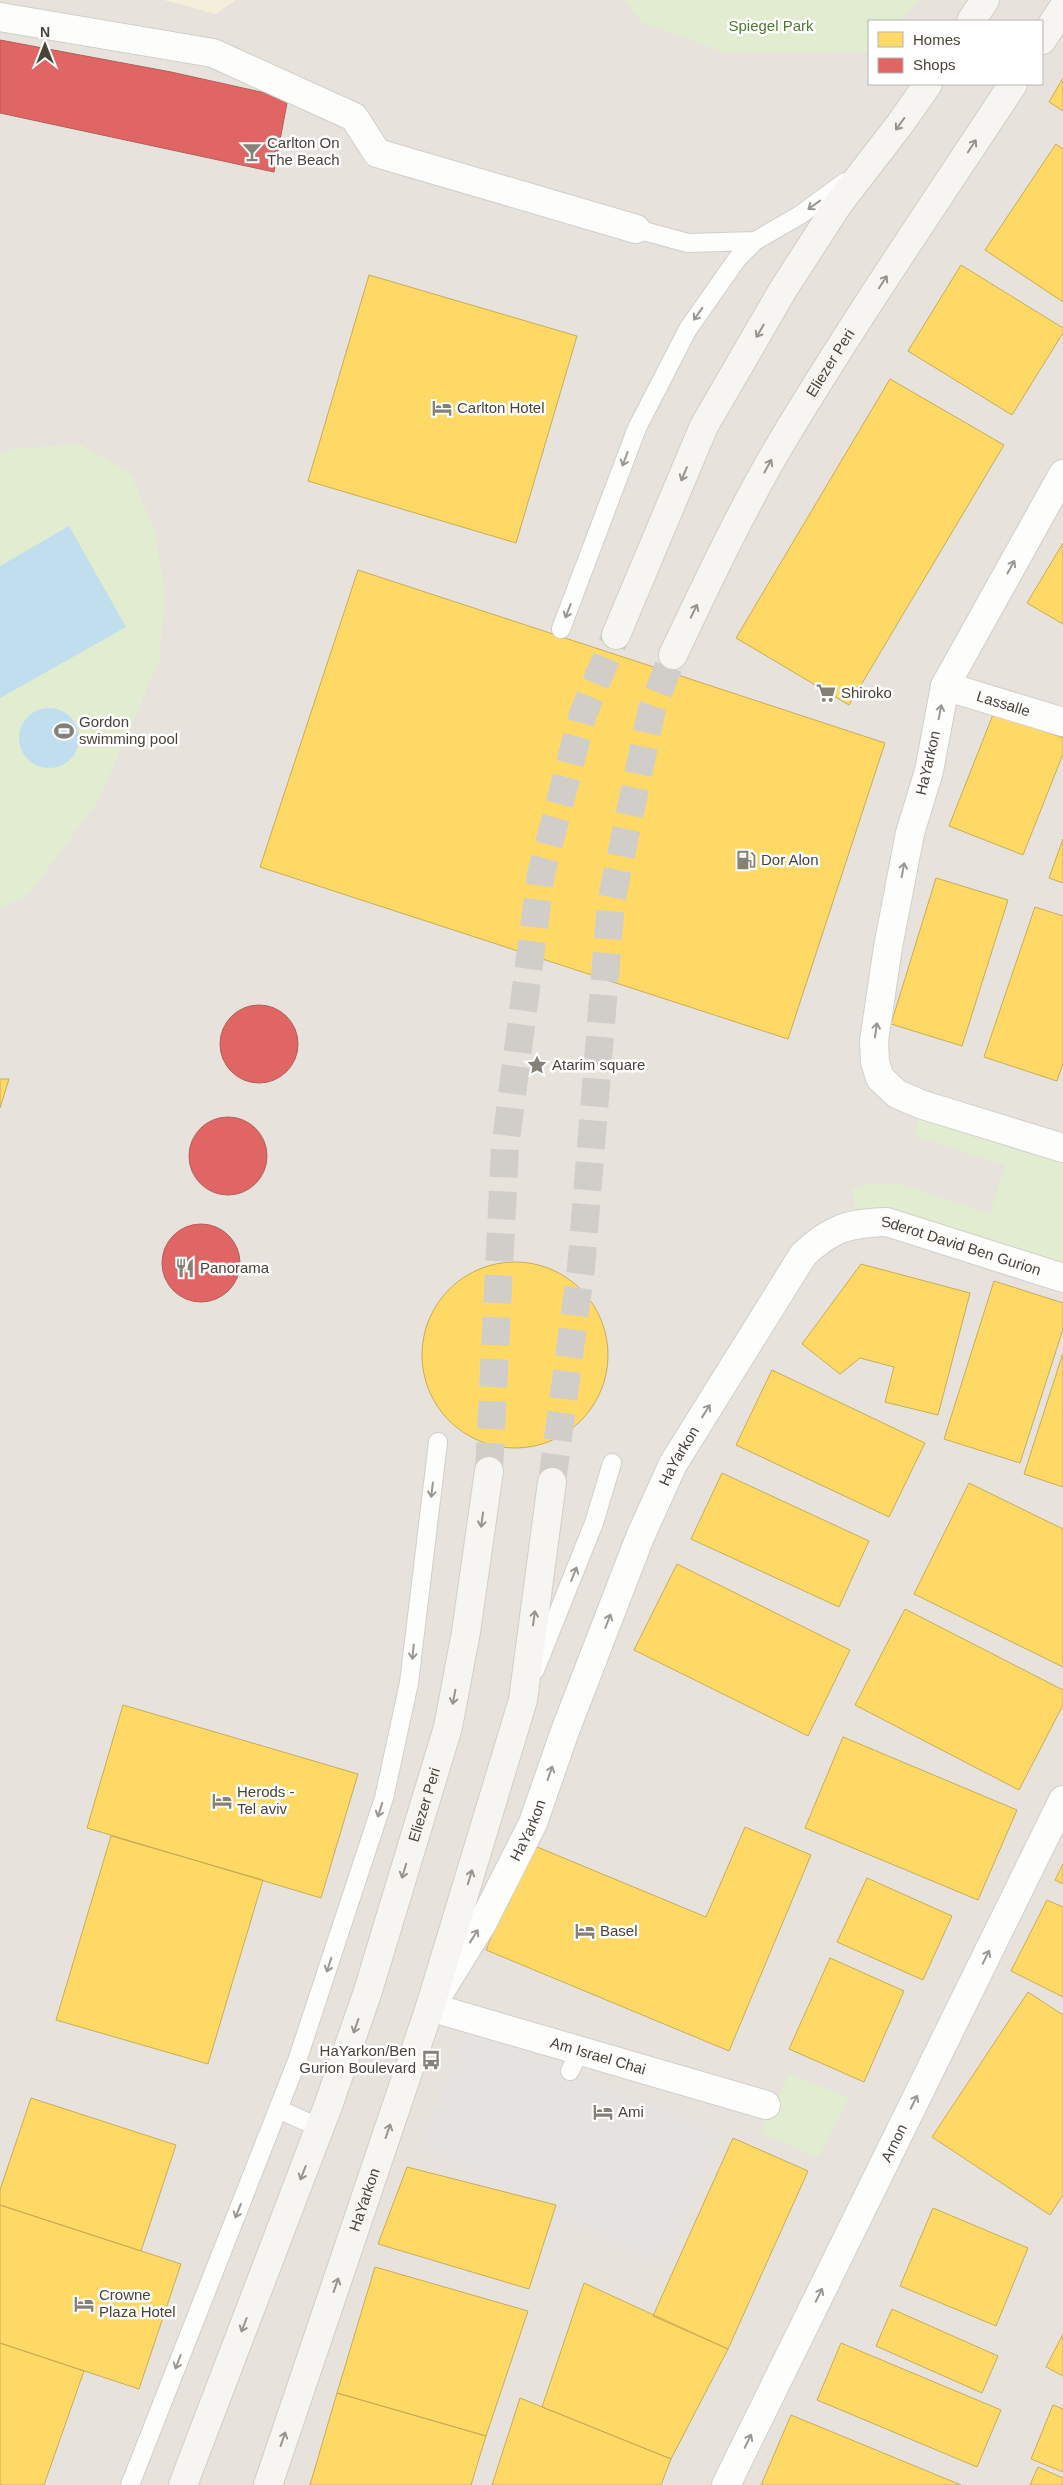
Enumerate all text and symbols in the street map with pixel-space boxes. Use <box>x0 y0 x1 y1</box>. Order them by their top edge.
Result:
park label: Spiegel Park <box>728 17 814 34</box>
north arrow <box>20 20 70 70</box>
legend <box>868 20 1043 85</box>
text: N <box>40 24 50 40</box>
text: Homes <box>913 31 961 48</box>
text: Shops <box>913 56 956 73</box>
one-way arrow <box>895 117 905 131</box>
place label: Carlton On The Beach <box>267 134 340 168</box>
one-way arrow <box>967 140 977 154</box>
bar icon: Carlton On The Beach <box>241 141 263 163</box>
one-way arrow <box>808 200 822 210</box>
one-way arrow <box>878 275 888 289</box>
one-way arrow <box>693 307 703 321</box>
one-way arrow <box>754 323 764 337</box>
street label: Eliezer Peri <box>802 326 858 400</box>
hotel icon: Carlton Hotel <box>431 397 453 419</box>
place label: Carlton Hotel <box>457 399 545 416</box>
one-way arrow <box>620 451 629 466</box>
one-way arrow <box>764 460 774 474</box>
one-way arrow <box>678 466 688 481</box>
one-way arrow <box>1007 560 1016 575</box>
one-way arrow <box>563 603 572 618</box>
one-way arrow <box>690 604 699 619</box>
supermarket icon: Shiroko <box>815 682 837 704</box>
place label: Shiroko <box>841 684 892 701</box>
street label: Lassalle <box>975 687 1032 719</box>
one-way arrow <box>935 704 945 720</box>
place label: Gordon swimming pool <box>79 713 178 747</box>
sports icon: Gordon swimming pool <box>53 720 75 742</box>
street label: HaYarkon <box>912 729 943 797</box>
fuel station icon: Dor Alon <box>735 849 757 871</box>
place label: Dor Alon <box>761 851 819 868</box>
one-way arrow <box>898 862 908 878</box>
one-way arrow <box>871 1022 881 1038</box>
place icon: Atarim square <box>526 1054 548 1076</box>
place label: Atarim square <box>552 1056 645 1073</box>
street label: Sderot David Ben Gurion <box>881 1213 1043 1278</box>
restaurant icon: Panorama <box>174 1257 196 1279</box>
place label: Panorama <box>200 1259 270 1276</box>
one-way arrow <box>701 1405 711 1419</box>
street label: HaYarkon <box>655 1423 702 1488</box>
one-way arrow <box>427 1482 437 1498</box>
one-way arrow <box>477 1511 487 1527</box>
one-way arrow <box>569 1567 579 1582</box>
one-way arrow <box>529 1610 539 1626</box>
one-way arrow <box>603 1614 613 1629</box>
one-way arrow <box>408 1643 418 1659</box>
one-way arrow <box>448 1689 458 1705</box>
street label: Eliezer Peri <box>405 1766 443 1844</box>
one-way arrow <box>546 1766 555 1782</box>
place label: Herods - Tel aviv <box>237 1783 295 1817</box>
hotel icon: Herods - Tel aviv <box>211 1790 233 1812</box>
street label: HaYarkon <box>506 1797 548 1864</box>
one-way arrow <box>374 1802 384 1818</box>
one-way arrow <box>399 1862 409 1878</box>
one-way arrow <box>465 1869 475 1885</box>
hotel icon: Basel <box>574 1920 596 1942</box>
place label: Basel <box>600 1922 638 1939</box>
one-way arrow <box>470 1930 480 1944</box>
one-way arrow <box>981 1949 991 1964</box>
one-way arrow <box>324 1957 333 1972</box>
one-way arrow <box>351 2017 360 2033</box>
street label: Am Israel Chai <box>549 2034 648 2077</box>
place label: HaYarkon/Ben Gurion Boulevard <box>299 2042 416 2076</box>
bus stop icon: HaYarkon/Ben Gurion Boulevard <box>420 2049 442 2071</box>
one-way arrow <box>910 2095 919 2110</box>
hotel icon: Ami <box>592 2101 614 2123</box>
place label: Ami <box>618 2103 644 2120</box>
street label: Arnon <box>877 2121 910 2165</box>
one-way arrow <box>384 2124 393 2139</box>
one-way arrow <box>298 2165 307 2180</box>
street label: HaYarkon <box>346 2166 383 2234</box>
one-way arrow <box>232 2203 242 2218</box>
one-way arrow <box>331 2277 341 2293</box>
place label: Crowne Plaza Hotel <box>99 2286 176 2320</box>
one-way arrow <box>815 2288 825 2303</box>
hotel icon: Crowne Plaza Hotel <box>73 2293 95 2315</box>
one-way arrow <box>239 2317 249 2332</box>
one-way arrow <box>173 2354 182 2369</box>
one-way arrow <box>279 2431 289 2447</box>
one-way arrow <box>744 2434 753 2449</box>

